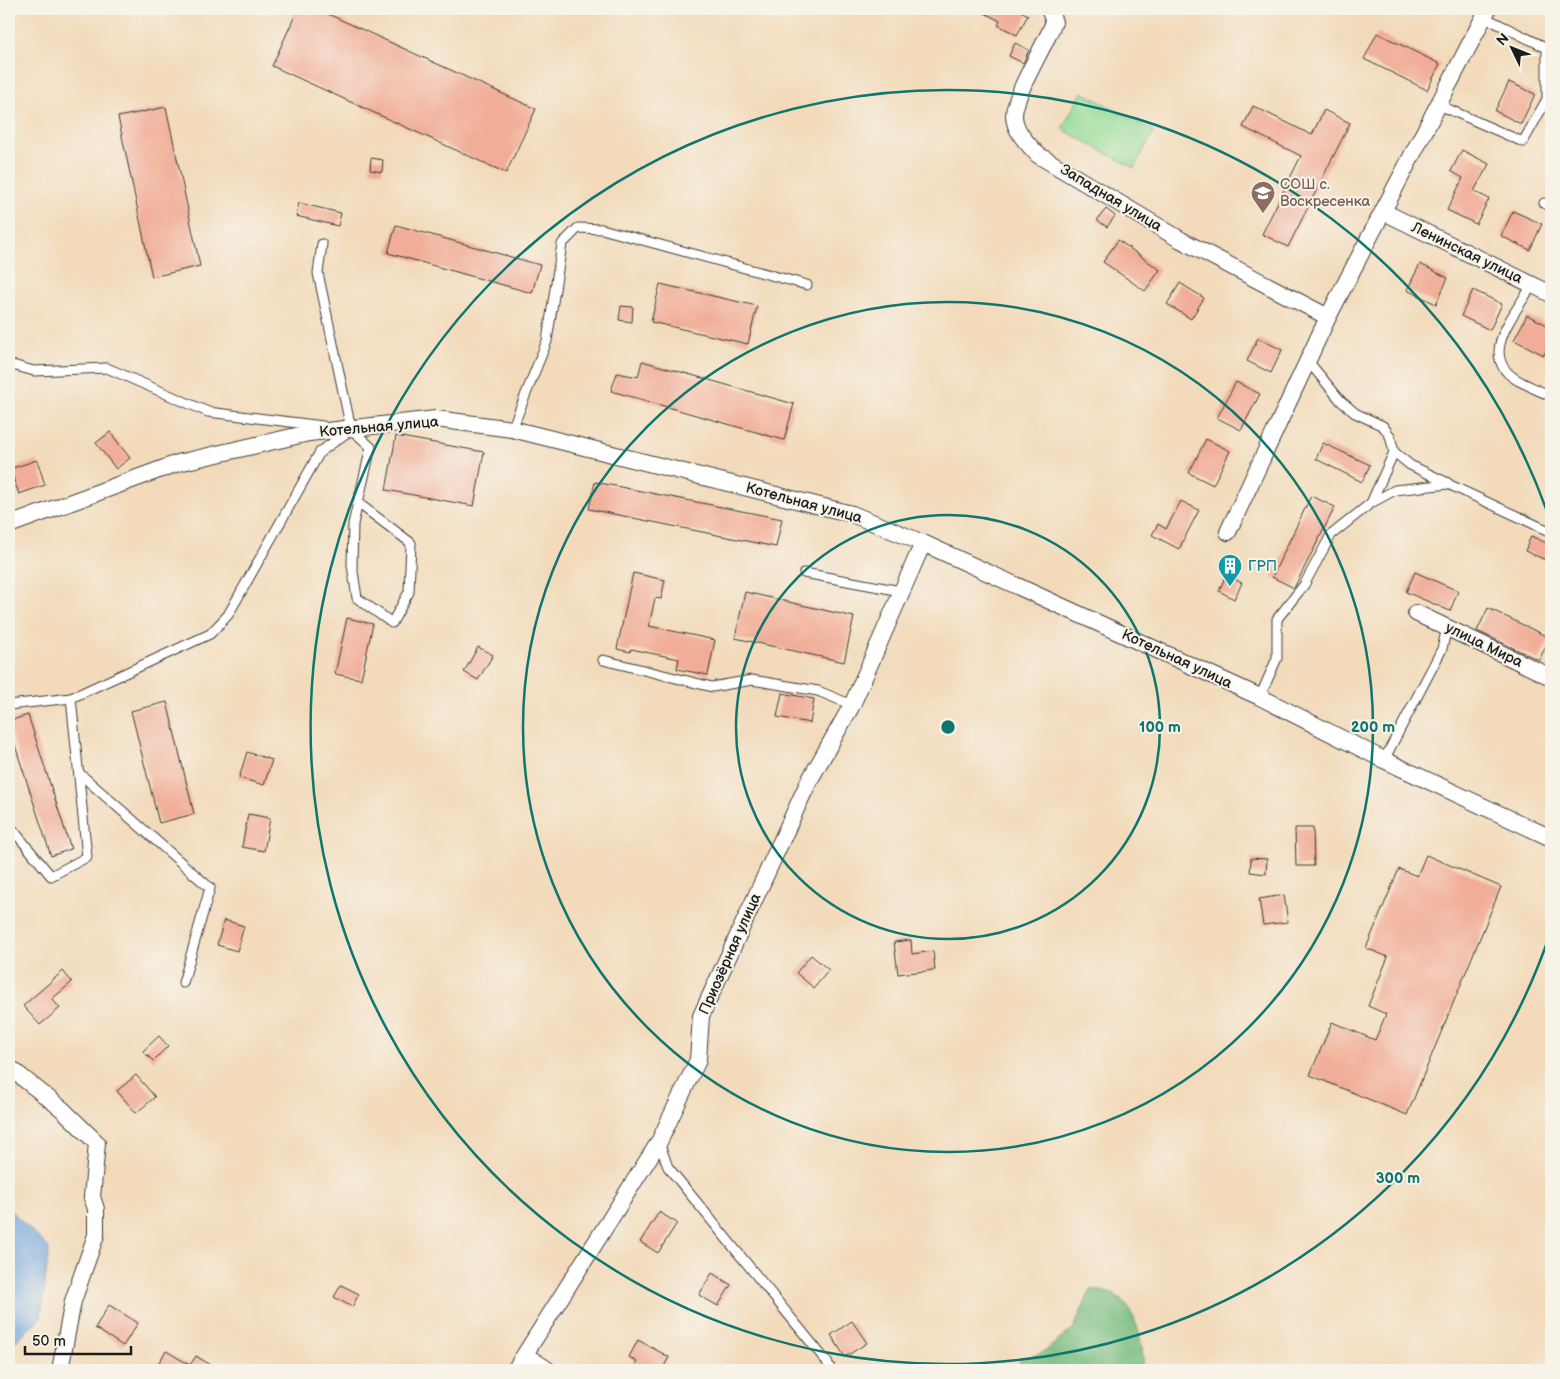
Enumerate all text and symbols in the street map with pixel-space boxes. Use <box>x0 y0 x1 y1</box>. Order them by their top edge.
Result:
north arrow <box>1488 22 1538 72</box>
text: N <box>1493 30 1513 49</box>
street label: Западная улица <box>1057 160 1166 236</box>
place label: СОШ с. Воскресенка <box>1280 175 1370 211</box>
school or university icon: СОШ с. Воскресенка <box>1250 180 1276 214</box>
street label: Ленинская улица <box>1408 217 1526 288</box>
street label: Котельная улица <box>319 412 440 442</box>
street label: Котельная улица <box>744 478 864 528</box>
building icon: ГРП <box>1217 553 1243 587</box>
place label: ГРП <box>1248 557 1277 576</box>
street label: улица Мира <box>1442 618 1526 672</box>
street label: Котельная улица <box>1119 625 1235 693</box>
centre of rings <box>939 718 957 736</box>
text: 100 m <box>1139 718 1181 737</box>
text: 200 m <box>1351 718 1395 737</box>
street label: Приозёрная улица <box>695 890 765 1018</box>
text: 300 m <box>1376 1169 1420 1188</box>
scale bar <box>25 1324 131 1356</box>
text: 50 m <box>32 1332 66 1351</box>

